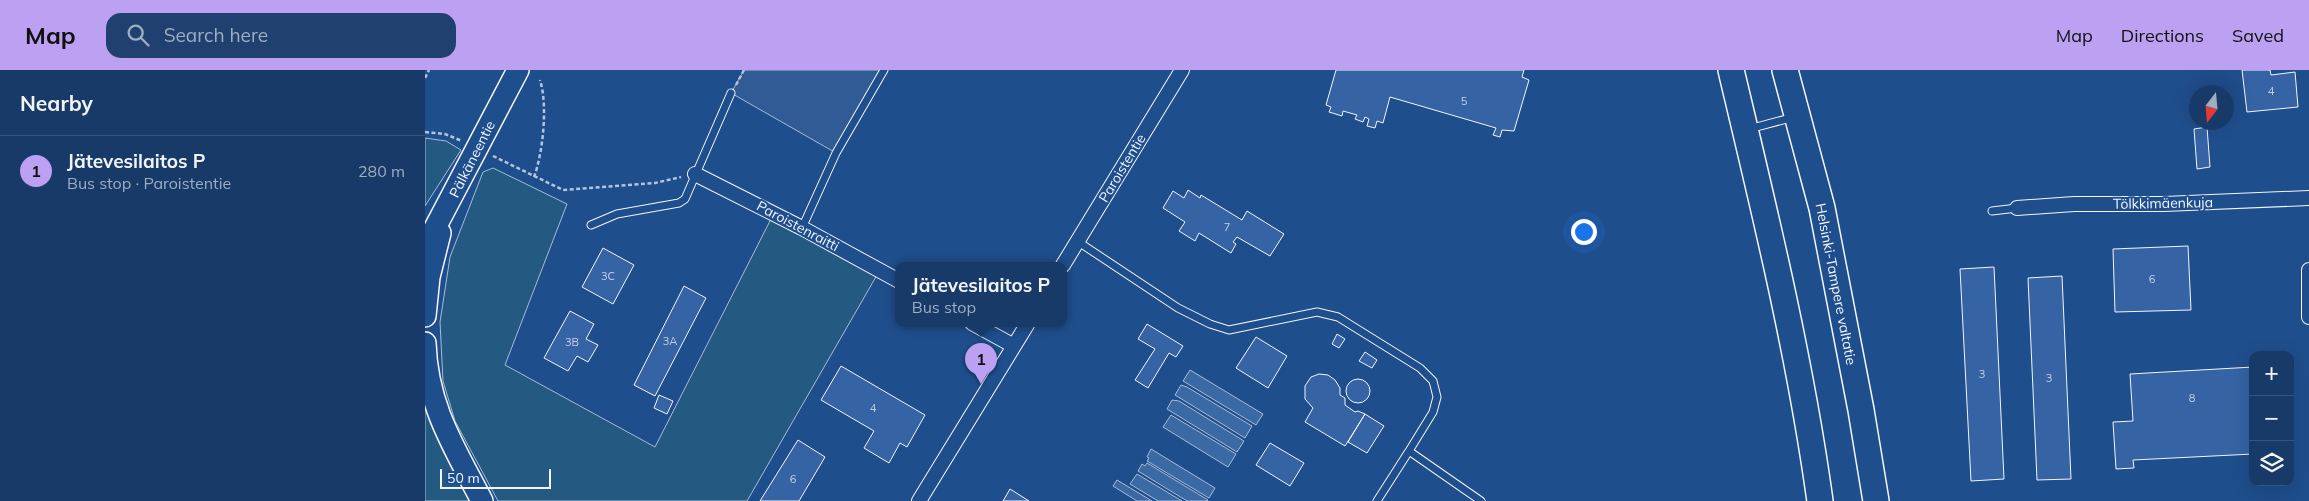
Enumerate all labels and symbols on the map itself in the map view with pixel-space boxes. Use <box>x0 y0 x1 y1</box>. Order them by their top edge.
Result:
house number: 4 <box>2268 84 2275 98</box>
north arrow <box>2189 85 2234 130</box>
house number: 5 <box>1461 94 1468 108</box>
street label: Pälkäneentie <box>445 118 499 200</box>
street label: Paroistentie <box>1094 130 1150 206</box>
street label: Tölkkimäenkuja <box>2113 193 2213 213</box>
street label: Paroistenraitti <box>754 197 842 255</box>
street label: Helsinki-Tampere valtatie <box>1811 202 1861 366</box>
your location <box>1571 219 1597 245</box>
house number: 7 <box>1224 220 1230 234</box>
house number: 3C <box>601 269 615 283</box>
house number: 6 <box>2149 272 2156 286</box>
house number: 3A <box>663 334 677 348</box>
house number: 3B <box>565 335 579 349</box>
pin: 1 <box>965 343 997 384</box>
house number: 3 <box>1979 367 1985 381</box>
house number: 3 <box>2046 371 2052 385</box>
house number: 8 <box>2189 391 2196 405</box>
house number: 4 <box>870 401 877 415</box>
scale bar <box>440 466 551 489</box>
house number: 6 <box>790 472 797 486</box>

